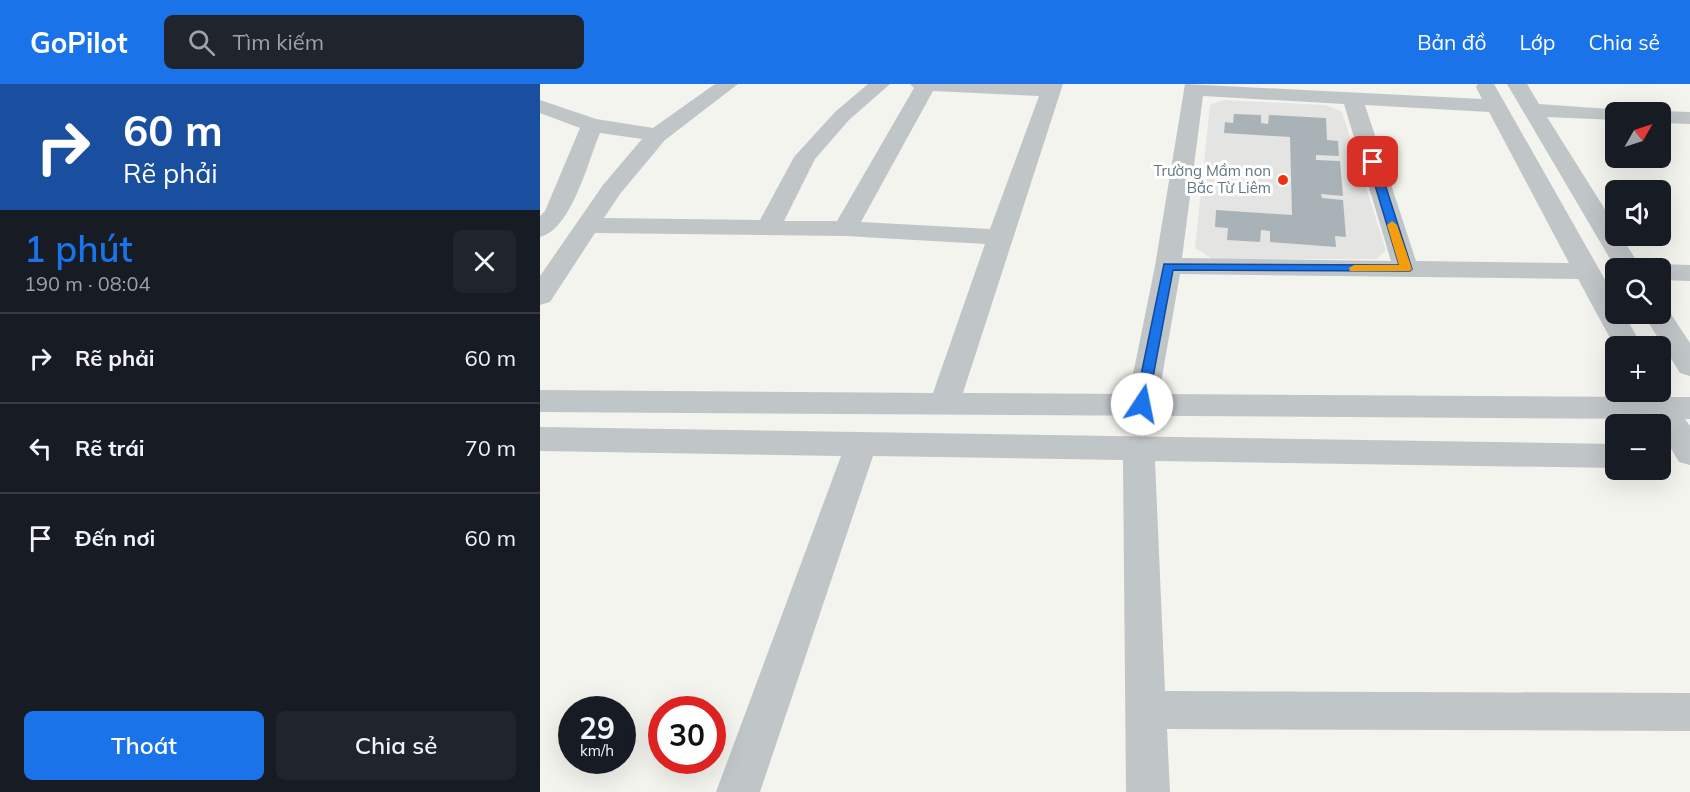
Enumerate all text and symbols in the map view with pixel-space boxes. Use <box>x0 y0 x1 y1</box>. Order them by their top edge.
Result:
search box <box>164 15 584 69</box>
text: GoPilot <box>30 25 128 60</box>
icon: search <box>185 26 218 59</box>
text: Tìm kiếm <box>233 28 324 56</box>
text: Bản đồ <box>1417 29 1486 55</box>
text: Lớp <box>1519 29 1555 55</box>
text: Chia sẻ <box>1588 29 1660 55</box>
north arrow <box>1605 102 1671 168</box>
map controls <box>1605 102 1671 480</box>
text: 60 m <box>123 104 223 157</box>
icon: right <box>24 108 102 186</box>
pin <box>1347 136 1398 187</box>
icon: arrive <box>1356 145 1389 178</box>
text: Rẽ phải <box>123 156 218 190</box>
place label: Trường Mầm non Bắc Từ Liêm <box>1154 161 1271 197</box>
marker: Trường Mầm non Bắc Từ Liêm <box>1276 173 1290 187</box>
button: sound <box>1605 180 1671 246</box>
text: 1 phút <box>24 226 133 271</box>
button: close <box>453 230 516 293</box>
button: search <box>1605 258 1671 324</box>
text: 190 m · 08:04 <box>24 271 150 296</box>
button: + <box>1605 336 1671 402</box>
icon: right <box>24 342 57 375</box>
text: Rẽ phải <box>75 344 155 372</box>
text: 60 m <box>465 344 516 372</box>
position arrow <box>1110 372 1174 436</box>
button: − <box>1605 414 1671 480</box>
icon: left <box>24 432 57 465</box>
text: Rẽ trái <box>75 434 145 462</box>
text: 70 m <box>465 434 516 462</box>
icon: arrive <box>24 522 57 555</box>
text: Đến nơi <box>75 524 155 552</box>
text: 60 m <box>465 524 516 552</box>
speed limit sign: 30 <box>648 696 726 774</box>
text: 29 <box>579 709 615 747</box>
button: Thoát <box>24 711 264 780</box>
button: Chia sẻ <box>276 711 516 780</box>
text: km/h <box>580 741 614 760</box>

